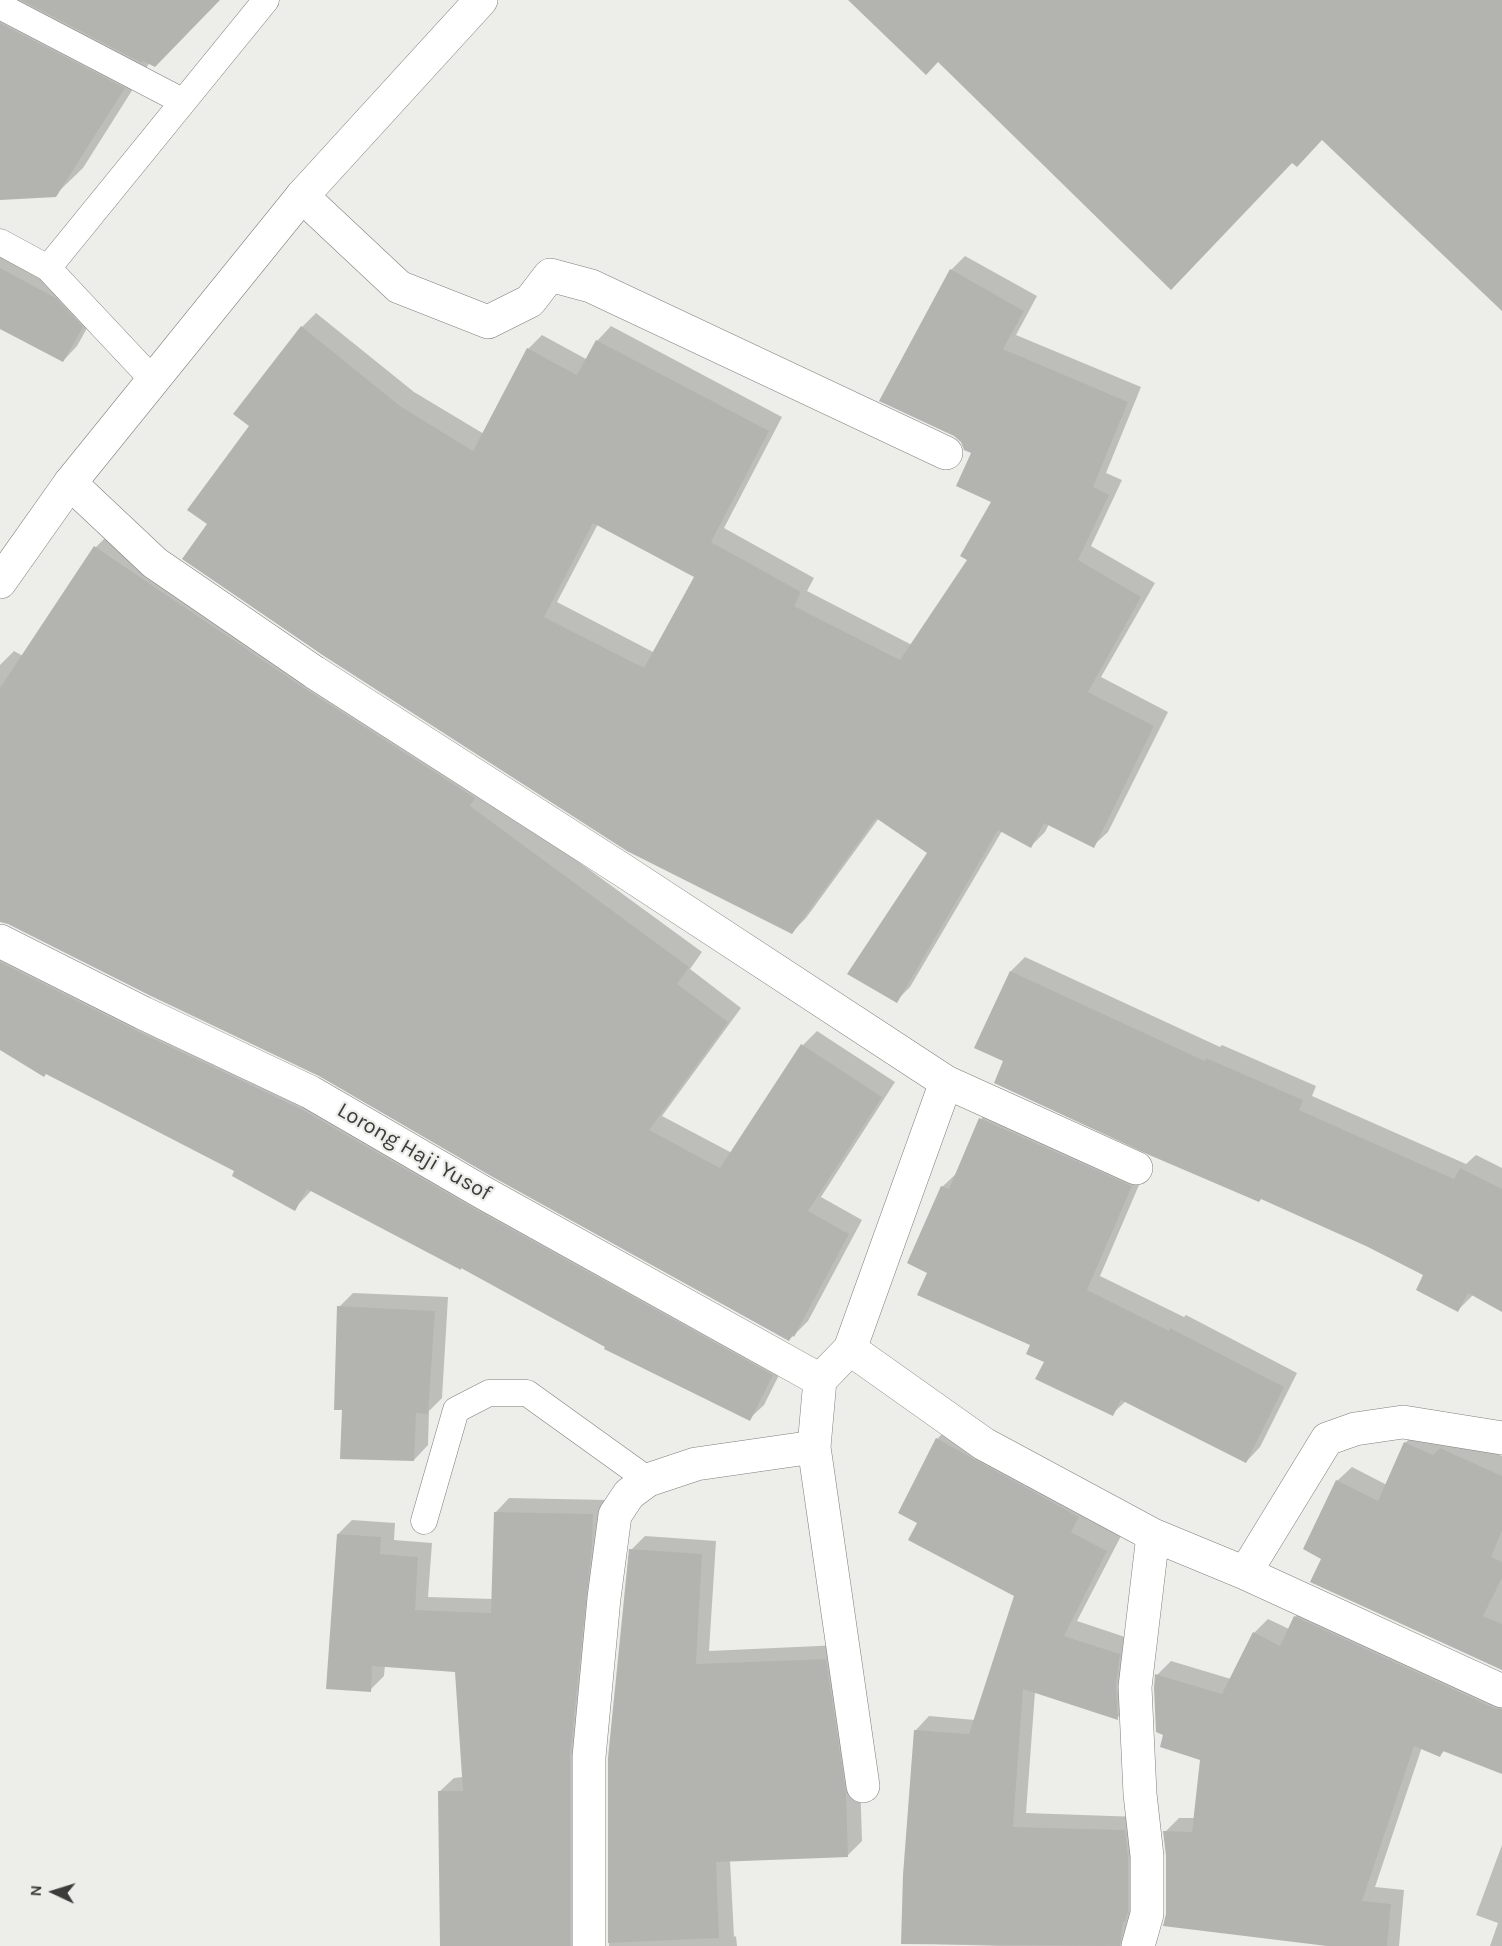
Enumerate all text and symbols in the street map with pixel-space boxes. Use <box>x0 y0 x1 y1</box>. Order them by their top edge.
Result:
street label: Lorong Haji Yusof <box>332 1097 496 1207</box>
north arrow <box>24 1862 84 1922</box>
text: N <box>26 1884 45 1897</box>

